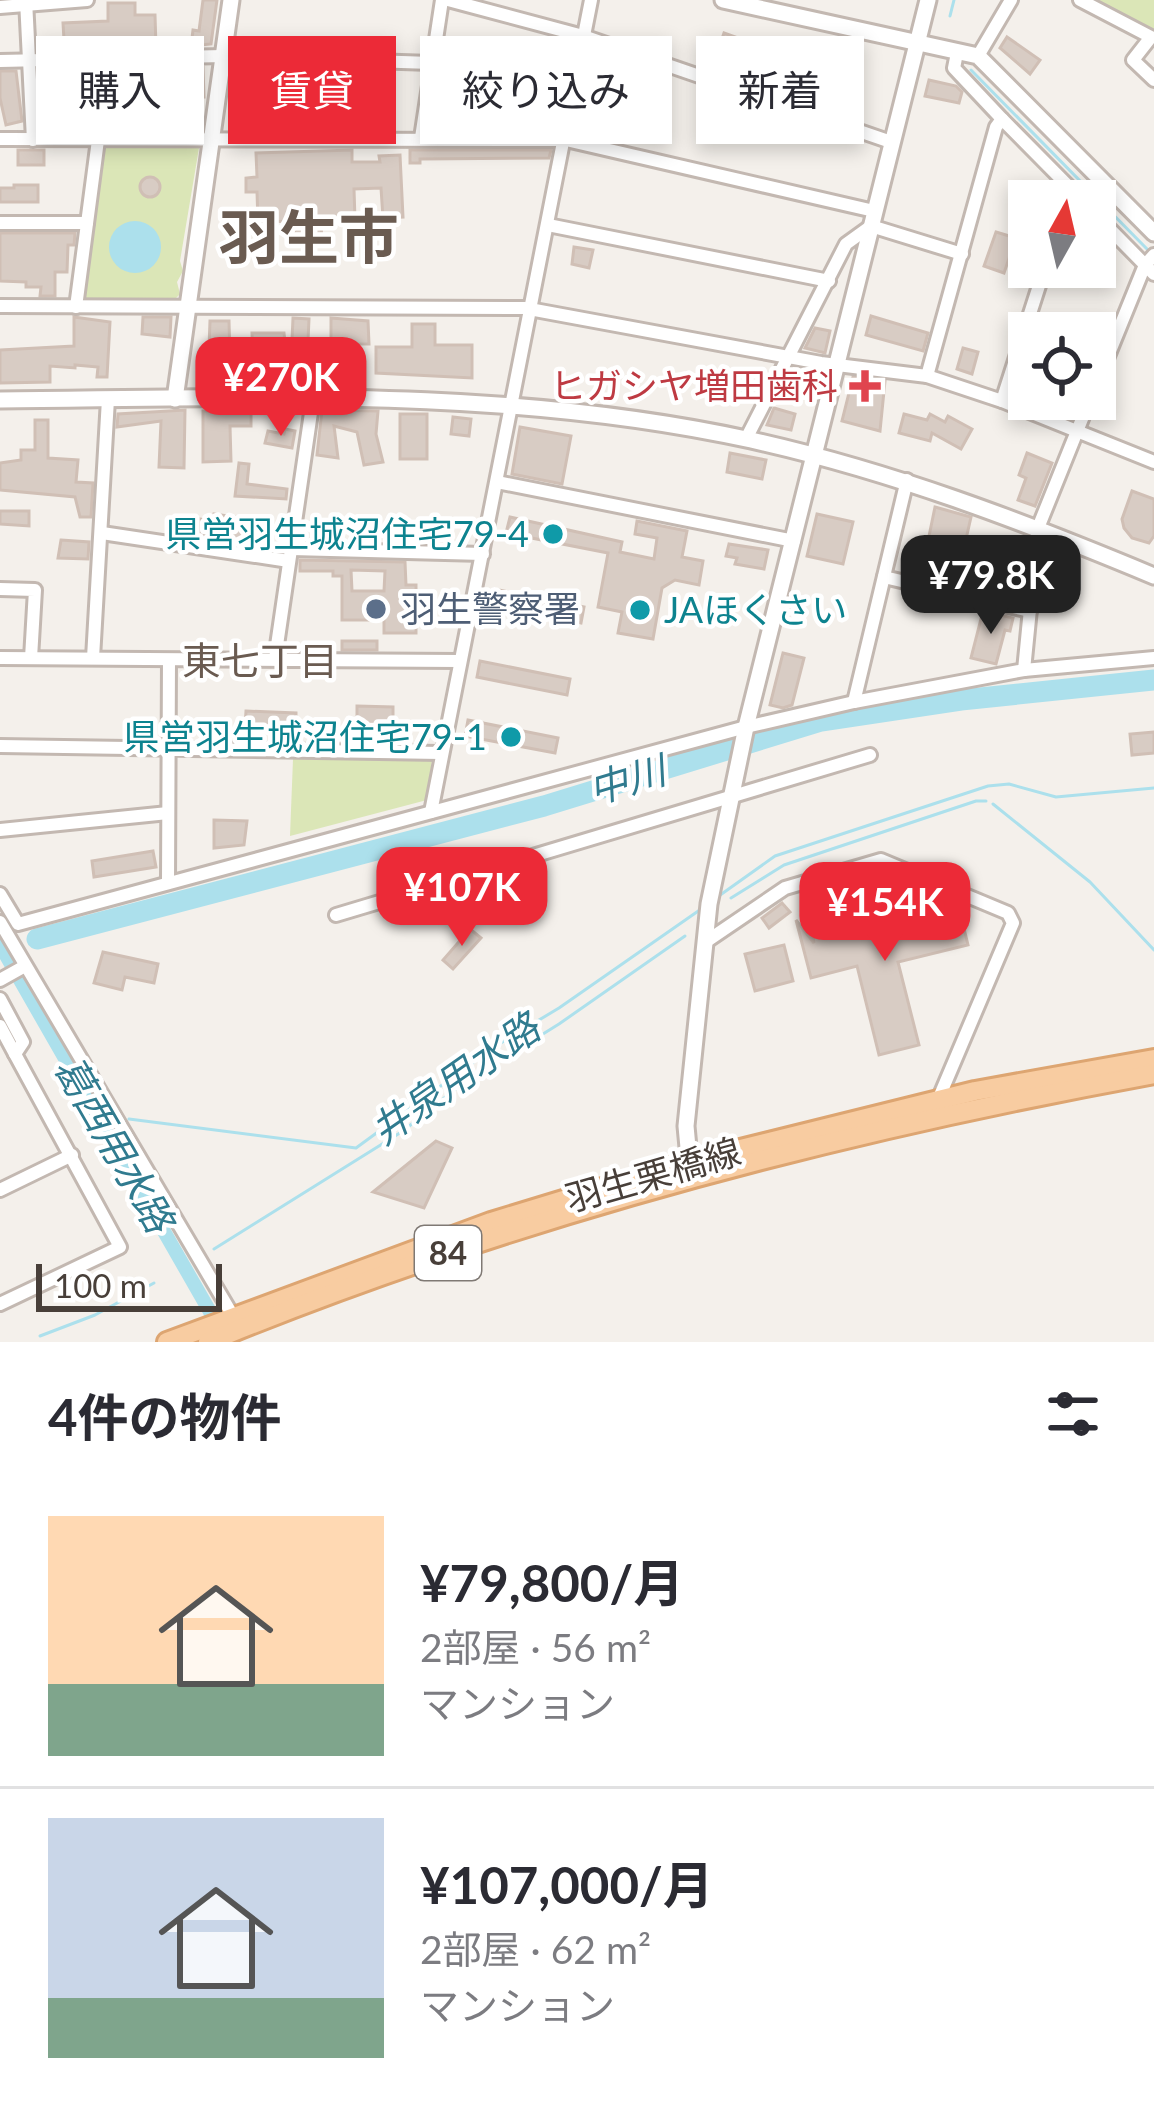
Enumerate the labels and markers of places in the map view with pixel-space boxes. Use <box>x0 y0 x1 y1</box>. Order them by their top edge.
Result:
pin: ¥270K <box>197 337 365 439</box>
place label: ヒガシヤ増田歯科 <box>550 363 838 407</box>
marker: ヒガシヤ増田歯科 <box>849 370 881 402</box>
place label: 県営羽生城沼住宅79-4 <box>165 511 529 555</box>
marker: 県営羽生城沼住宅79-4 <box>540 521 566 547</box>
pin: ¥79.8K <box>893 535 1089 637</box>
place label: 羽生警察署 <box>400 586 580 630</box>
place label: JAほくさい <box>664 587 847 631</box>
marker: 羽生警察署 <box>363 596 389 622</box>
marker: JAほくさい <box>627 597 653 623</box>
place label: 県営羽生城沼住宅79-1 <box>123 714 487 758</box>
marker: 県営羽生城沼住宅79-1 <box>498 724 524 750</box>
pin: ¥107K <box>378 847 546 949</box>
pin: ¥154K <box>801 862 969 964</box>

